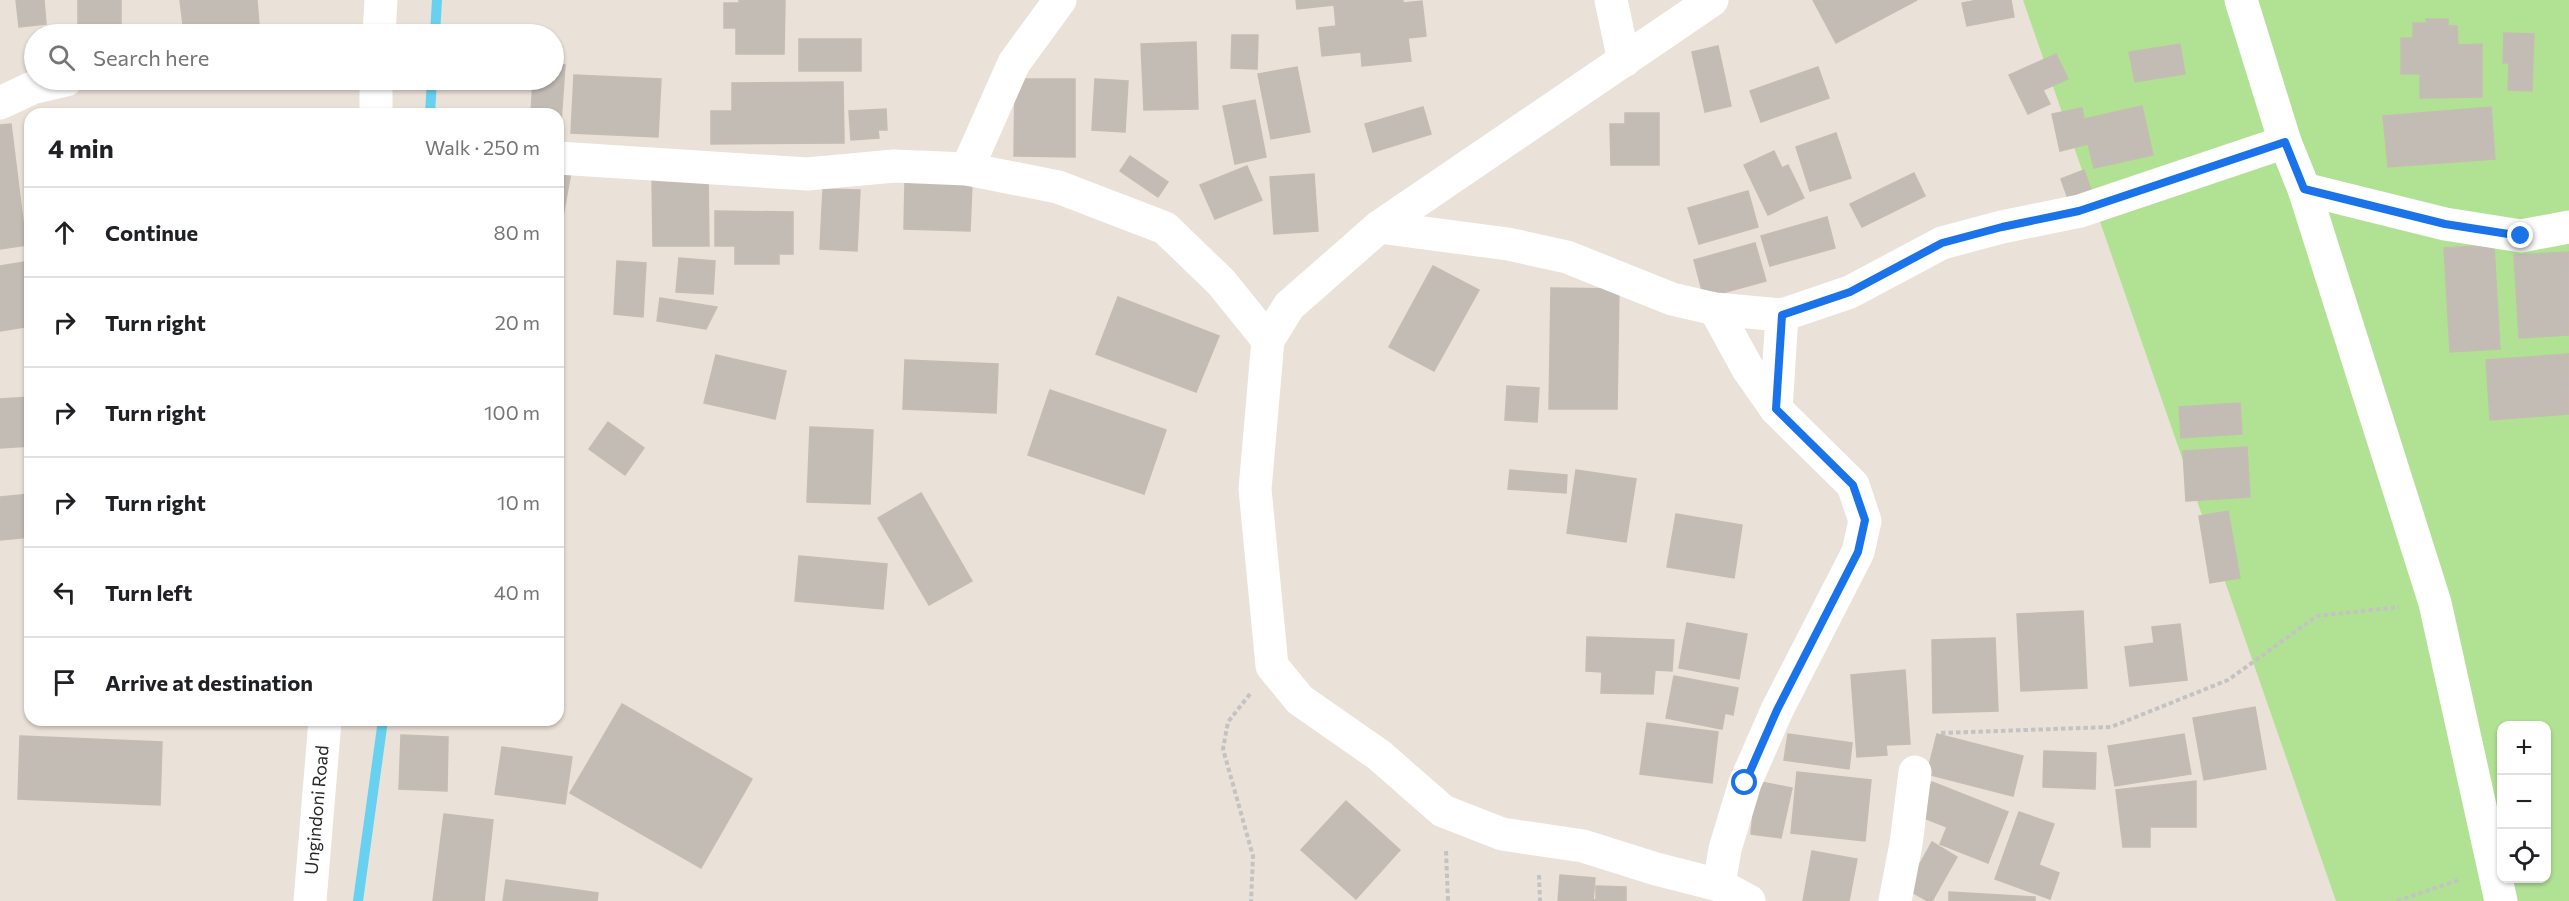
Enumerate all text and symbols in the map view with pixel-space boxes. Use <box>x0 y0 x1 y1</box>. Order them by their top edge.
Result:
search box <box>24 24 564 90</box>
icon: search <box>45 41 78 74</box>
text: Search here <box>93 44 209 71</box>
text: 4 min <box>48 132 114 163</box>
text: Walk · 250 m <box>425 135 540 159</box>
icon: ahead <box>48 216 81 249</box>
text: Continue <box>105 219 198 246</box>
text: 80 m <box>494 220 540 244</box>
route end <box>2507 222 2533 248</box>
icon: right <box>48 306 81 339</box>
text: Turn right <box>105 309 206 336</box>
text: 20 m <box>495 310 540 334</box>
icon: right <box>48 396 81 429</box>
text: Turn right <box>105 399 206 426</box>
text: 100 m <box>484 400 540 424</box>
icon: right <box>48 486 81 519</box>
text: Turn right <box>105 489 206 516</box>
text: 10 m <box>497 490 540 514</box>
icon: left <box>48 576 81 609</box>
text: Turn left <box>105 579 192 606</box>
text: 40 m <box>494 580 540 604</box>
icon: arrive <box>48 666 81 699</box>
text: Arrive at destination <box>105 669 313 696</box>
map controls <box>2497 721 2551 883</box>
button: + <box>2497 721 2551 775</box>
street label: Ungindoni Road <box>299 744 333 875</box>
route start <box>1731 769 1757 795</box>
button: − <box>2497 775 2551 829</box>
button: locate <box>2497 829 2551 883</box>

